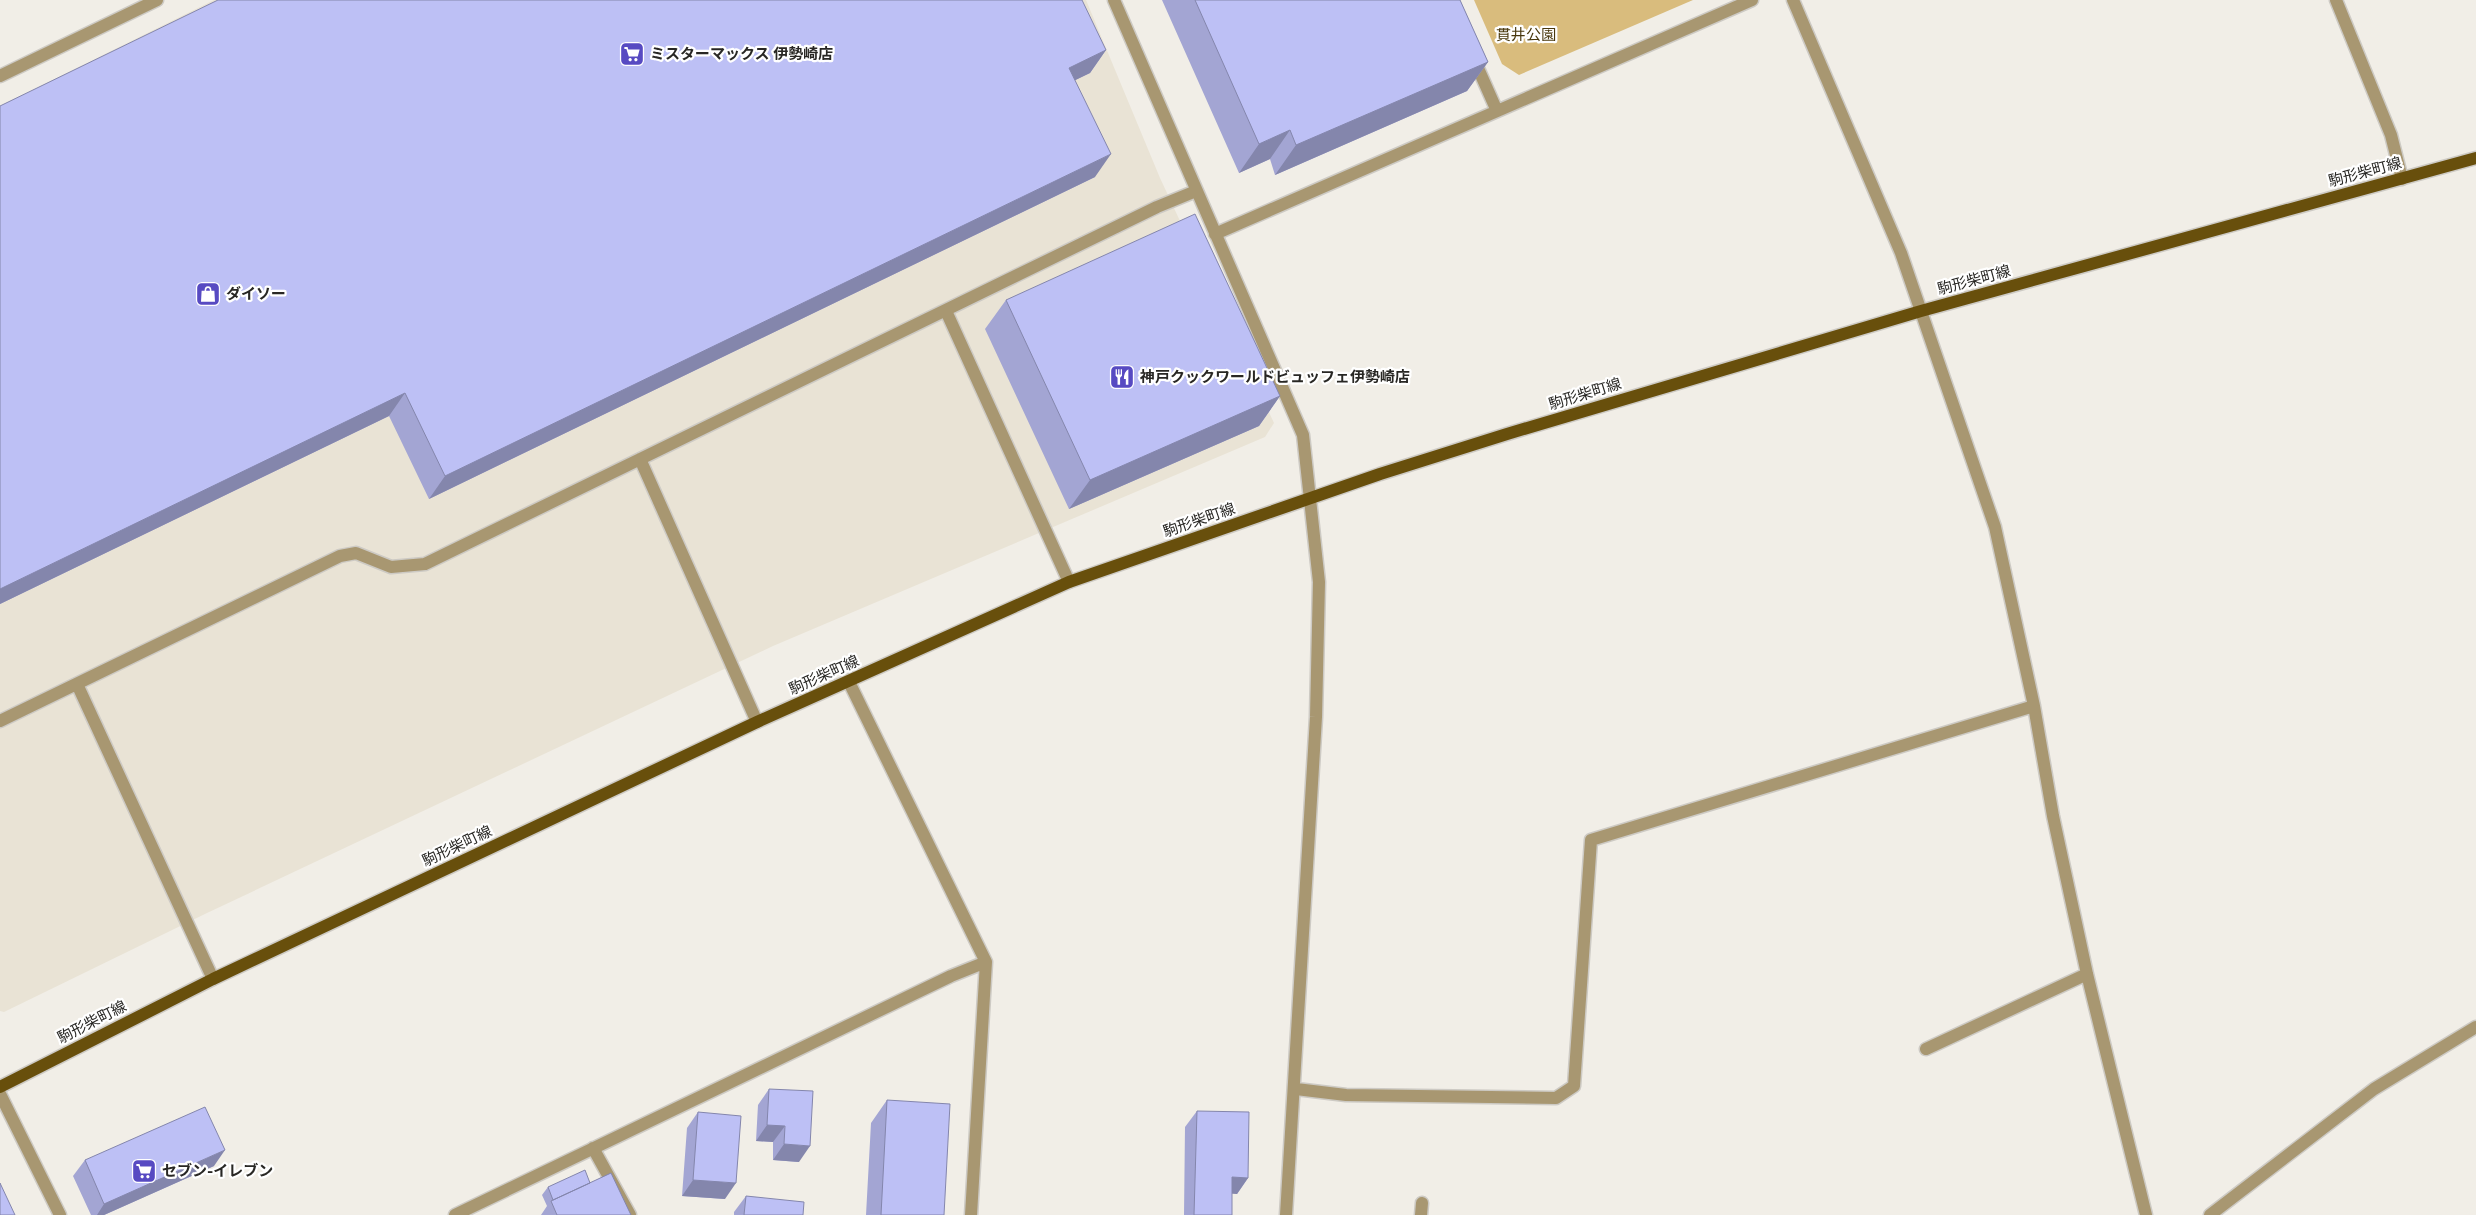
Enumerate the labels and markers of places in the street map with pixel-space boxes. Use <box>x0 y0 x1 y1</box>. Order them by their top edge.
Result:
supermarket icon: ミスターマックス 伊勢崎店 <box>619 41 645 67</box>
place label: ミスターマックス 伊勢崎店 <box>650 45 833 63</box>
shop icon: ダイソー <box>195 281 221 307</box>
place label: ダイソー <box>226 285 286 303</box>
restaurant icon: 神戸クックワールドビュッフェ伊勢崎店 <box>1109 364 1135 390</box>
place label: 神戸クックワールドビュッフェ伊勢崎店 <box>1139 368 1410 386</box>
supermarket icon: セブン-イレブン <box>131 1158 157 1184</box>
place label: セブン-イレブン <box>162 1162 273 1180</box>

